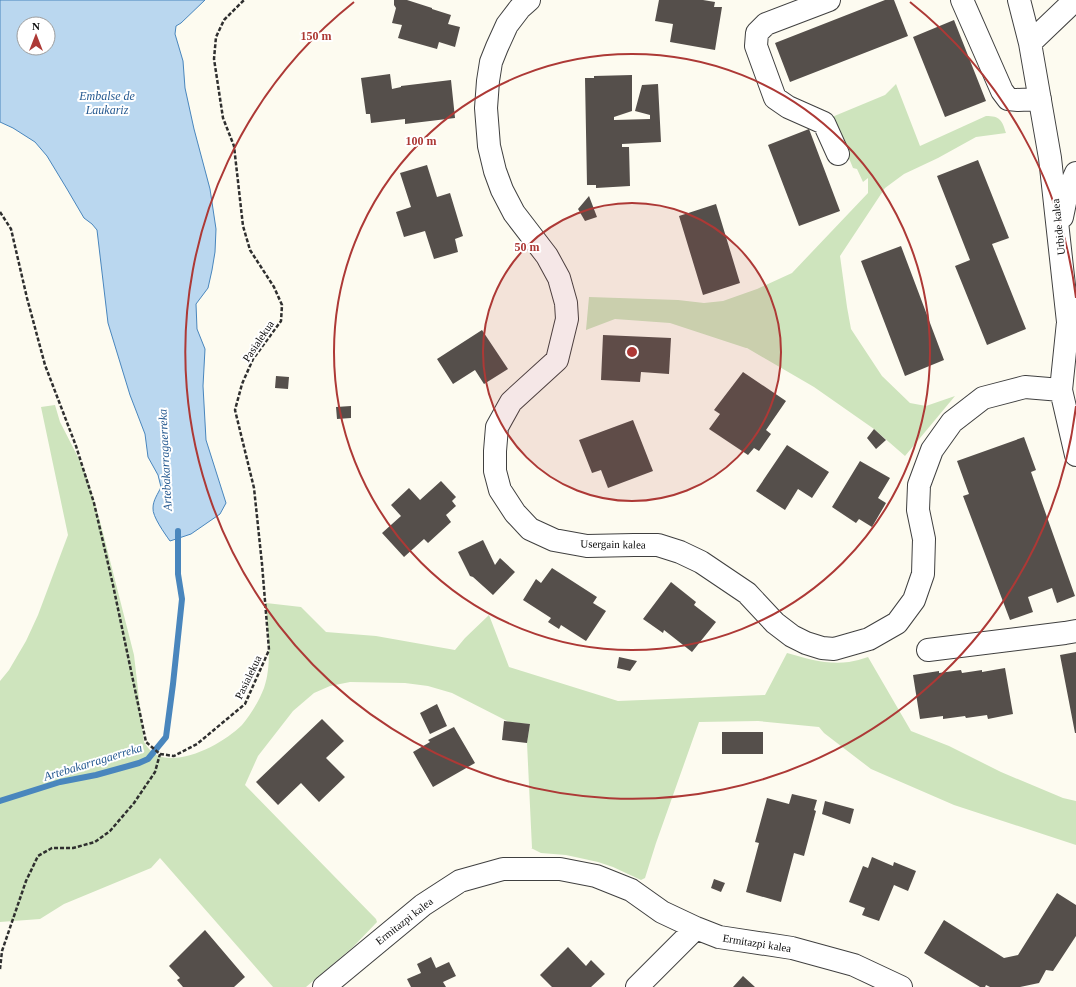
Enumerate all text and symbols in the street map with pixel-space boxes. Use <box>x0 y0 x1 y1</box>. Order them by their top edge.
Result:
north arrow <box>16 16 56 56</box>
text: N <box>32 20 40 32</box>
text: 150 m <box>301 29 332 43</box>
water label: Embalse de Laukariz <box>78 89 135 117</box>
text: 100 m <box>406 134 437 148</box>
street label: Urbide kalea <box>1049 198 1067 256</box>
text: 50 m <box>515 240 540 254</box>
street label: Pasialekua <box>240 318 276 364</box>
centre of rings <box>625 345 639 359</box>
water label: Artebakarragaerreka <box>155 409 175 512</box>
street label: Usergain kalea <box>580 537 646 551</box>
street label: Pasialekua <box>232 653 264 701</box>
water label: Artebakarragaerreka <box>41 740 144 784</box>
street label: Ermitazpi kalea <box>373 895 435 947</box>
street label: Ermitazpi kalea <box>722 932 792 954</box>

